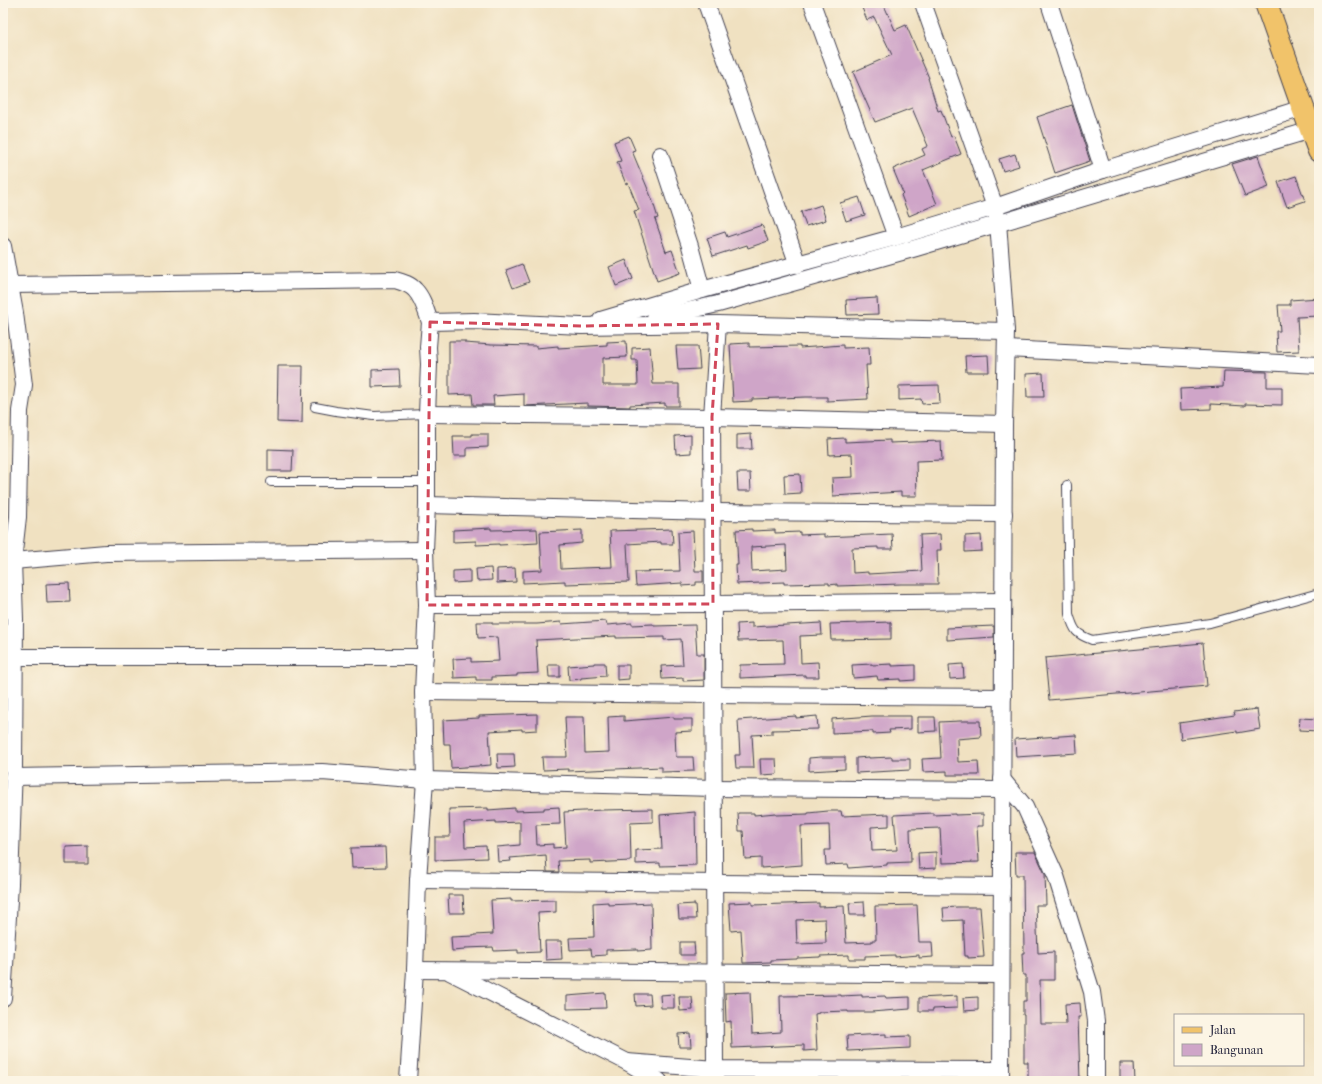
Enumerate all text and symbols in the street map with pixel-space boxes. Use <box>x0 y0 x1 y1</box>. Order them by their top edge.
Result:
legend <box>1174 1014 1304 1066</box>
text: Jalan <box>1209 1023 1236 1037</box>
text: Bangunan <box>1210 1043 1263 1057</box>

